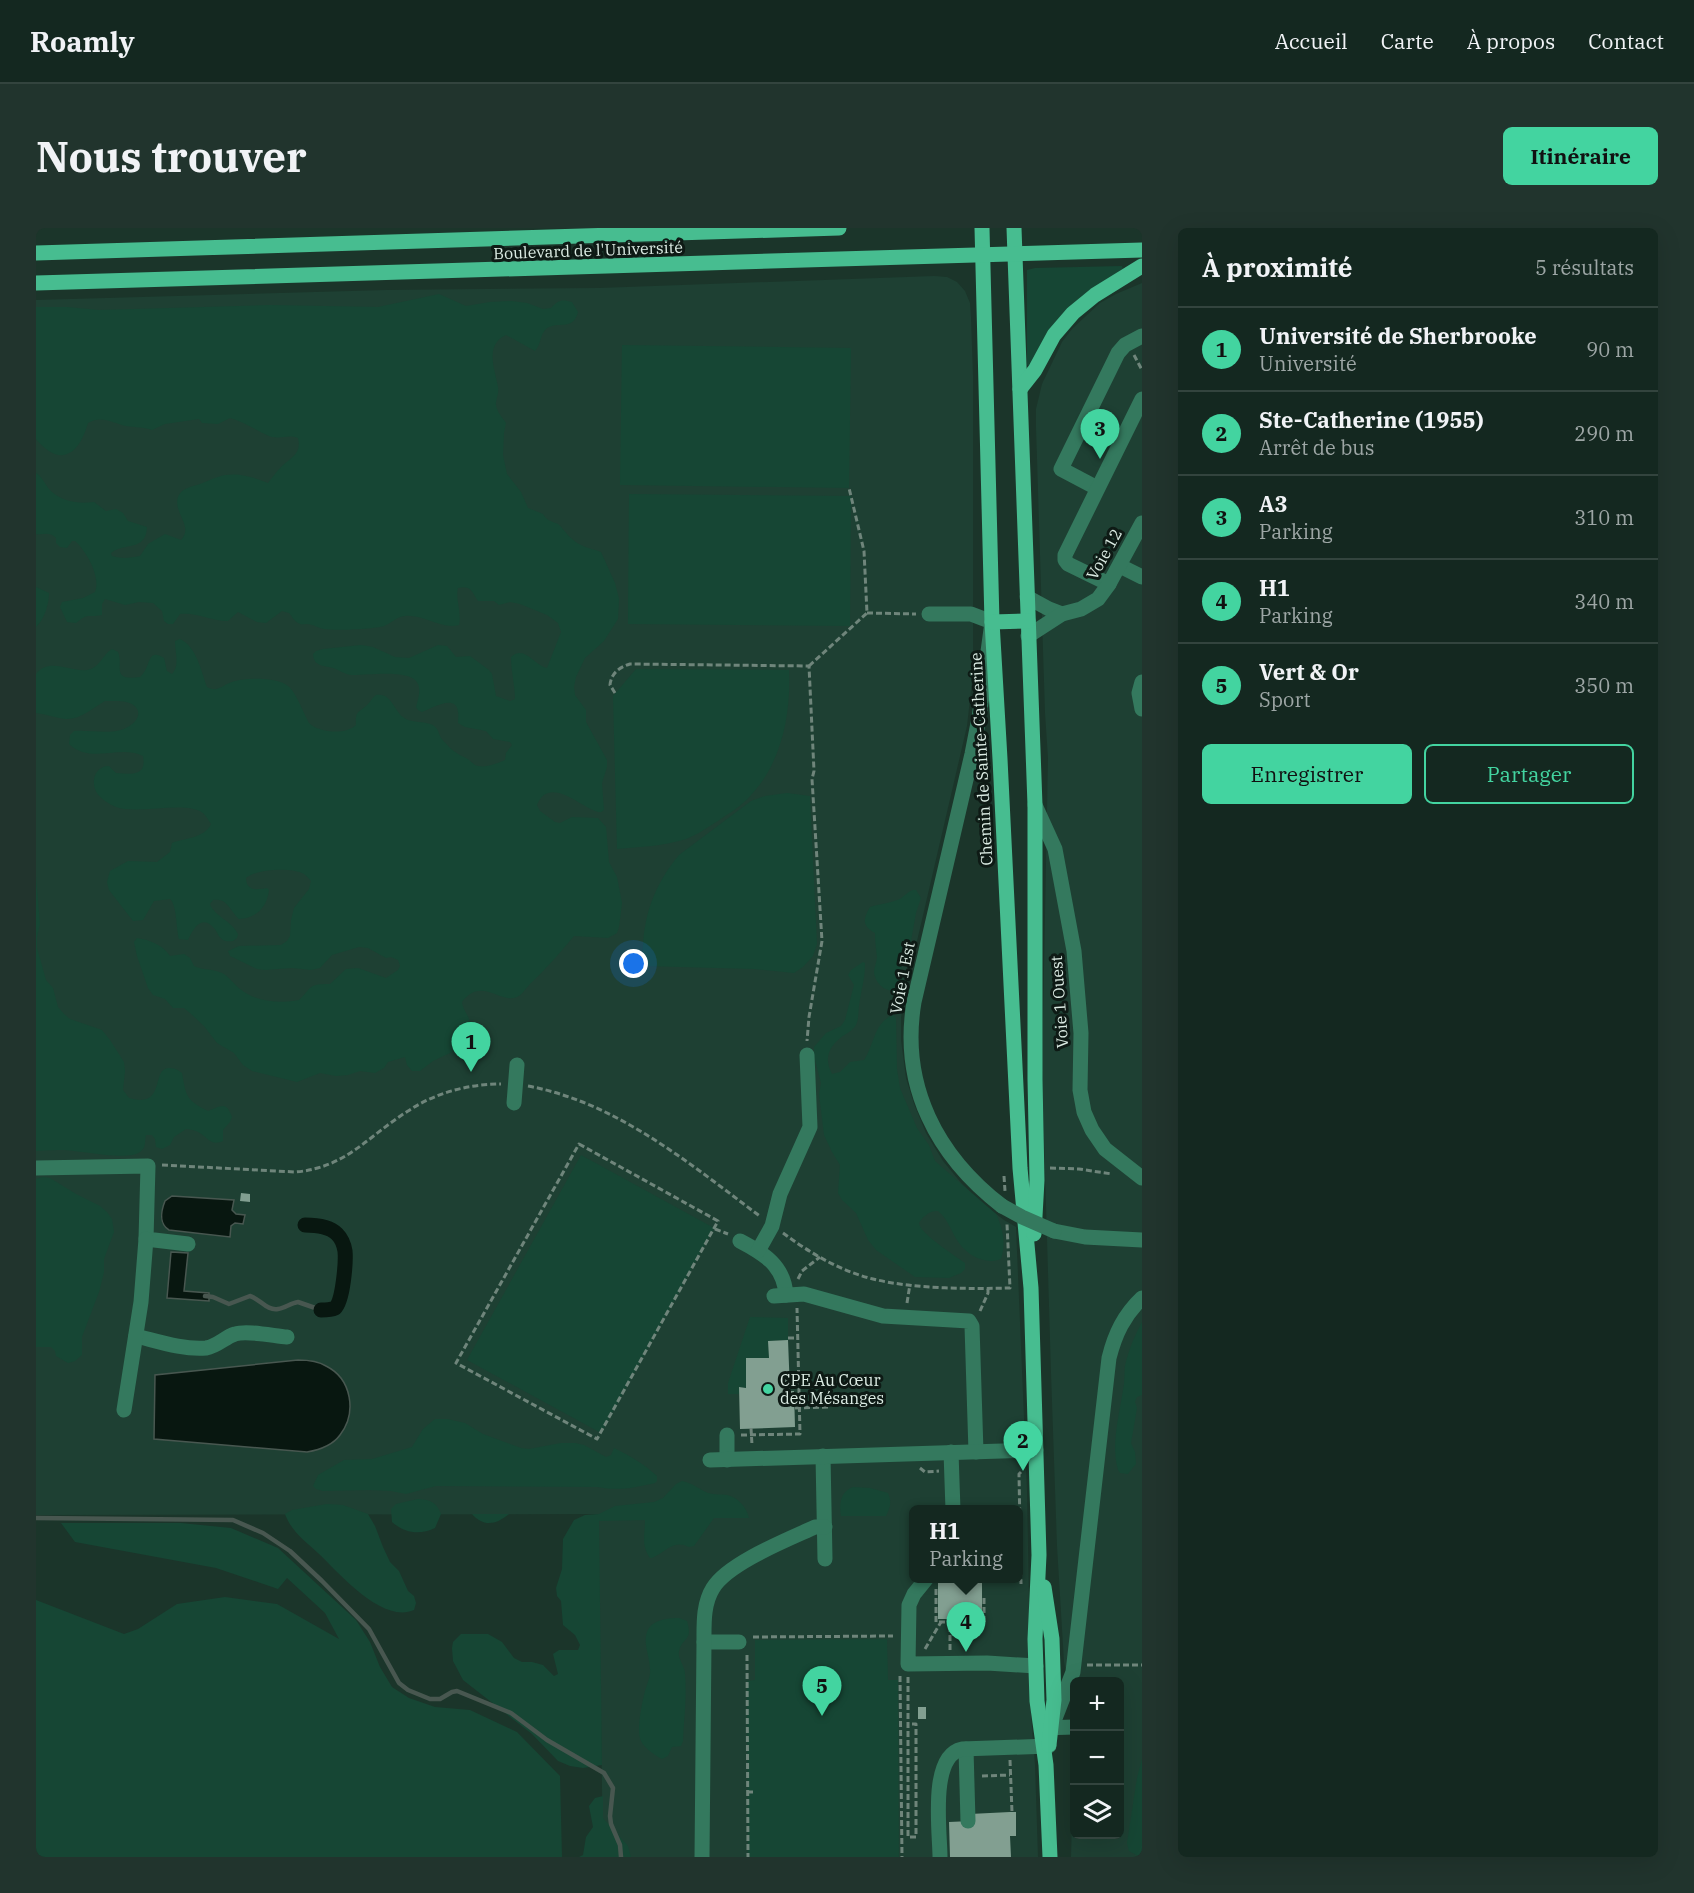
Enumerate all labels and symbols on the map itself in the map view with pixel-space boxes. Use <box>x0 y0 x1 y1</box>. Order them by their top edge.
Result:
street label: Boulevard de l'Université <box>493 237 683 263</box>
pin: 3 <box>1080 410 1120 459</box>
street label: Voie 12 <box>1082 525 1126 583</box>
street label: Chemin de Sainte-Catherine <box>965 652 997 866</box>
street label: Voie 1 Est <box>885 940 919 1016</box>
your location <box>619 949 648 978</box>
street label: Voie 1 Ouest <box>1046 955 1072 1049</box>
pin: 1 <box>452 1022 490 1072</box>
place label: CPE Au Cœur des Mésanges <box>780 1370 884 1408</box>
marker: CPE Au Cœur des Mésanges <box>761 1382 775 1396</box>
pin: 2 <box>1004 1422 1042 1471</box>
pin: 4 <box>946 1602 986 1652</box>
pin: 5 <box>802 1666 842 1716</box>

